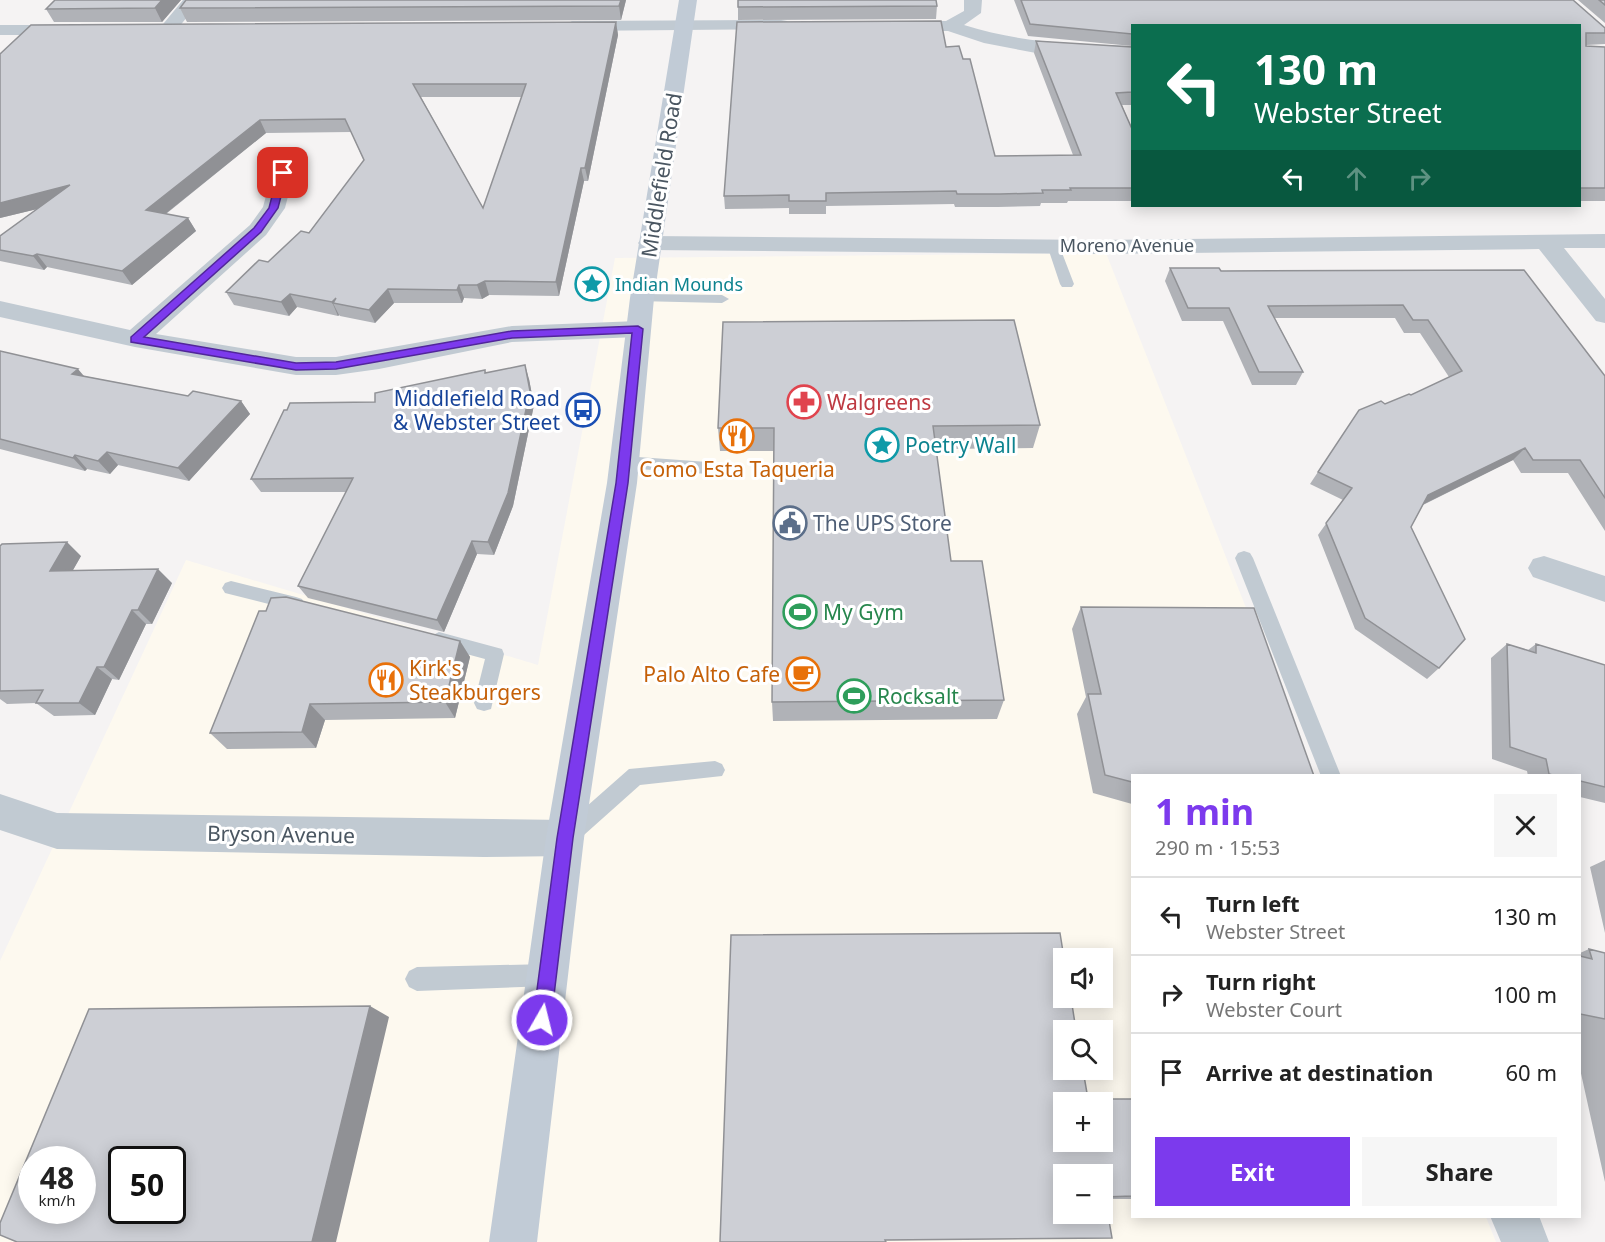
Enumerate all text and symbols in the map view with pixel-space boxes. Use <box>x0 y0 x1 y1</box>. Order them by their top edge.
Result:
text: 130 m <box>1254 40 1378 97</box>
icon: left <box>1155 48 1233 126</box>
street label: Middlefield Road <box>634 91 688 259</box>
text: Webster Street <box>1254 94 1442 131</box>
pin <box>257 147 308 198</box>
icon: arrive <box>266 156 299 189</box>
icon: left <box>1277 162 1310 195</box>
icon: ahead <box>1340 162 1373 195</box>
icon: right <box>1403 162 1436 195</box>
street label: Moreno Avenue <box>1060 233 1194 257</box>
place icon: Indian Mounds <box>574 266 610 302</box>
place label: Indian Mounds <box>615 272 743 296</box>
place label: Middlefield Road & Webster Street <box>393 384 560 436</box>
pharmacy icon: Walgreens <box>786 384 822 420</box>
place label: Walgreens <box>827 388 931 416</box>
bus stop icon: Middlefield Road & Webster Street <box>565 392 601 428</box>
restaurant icon: Como Esta Taqueria <box>719 418 755 454</box>
place icon: Poetry Wall <box>864 427 900 463</box>
place label: Poetry Wall <box>905 431 1016 459</box>
place label: Como Esta Taqueria <box>639 455 835 483</box>
public building icon: The UPS Store <box>772 505 808 541</box>
place label: The UPS Store <box>813 509 952 537</box>
sports icon: My Gym <box>782 594 818 630</box>
place label: My Gym <box>823 598 904 626</box>
place label: Kirk's Steakburgers <box>409 654 541 706</box>
cafe icon: Palo Alto Cafe <box>785 656 821 692</box>
place label: Palo Alto Cafe <box>643 660 780 688</box>
restaurant icon: Kirk's Steakburgers <box>368 662 404 698</box>
sports icon: Rocksalt <box>836 678 872 714</box>
place label: Rocksalt <box>877 682 959 710</box>
text: 1 min <box>1155 787 1254 836</box>
button: close <box>1494 794 1557 857</box>
street label: Bryson Avenue <box>207 819 355 849</box>
text: 290 m · 15:53 <box>1155 834 1280 861</box>
text: Turn left <box>1206 888 1300 918</box>
icon: left <box>1155 900 1188 933</box>
text: 130 m <box>1493 901 1557 931</box>
text: Webster Street <box>1206 918 1345 945</box>
map controls <box>1053 948 1113 1224</box>
button: sound <box>1053 948 1113 1008</box>
text: Turn right <box>1206 966 1316 996</box>
icon: right <box>1155 978 1188 1011</box>
text: 100 m <box>1493 979 1557 1009</box>
position arrow <box>510 988 574 1052</box>
text: Webster Court <box>1206 996 1342 1023</box>
button: search <box>1053 1020 1113 1080</box>
icon: arrive <box>1155 1056 1188 1089</box>
text: Arrive at destination <box>1206 1057 1433 1087</box>
text: 60 m <box>1506 1057 1557 1087</box>
button: + <box>1053 1092 1113 1152</box>
button: Exit <box>1155 1137 1350 1206</box>
button: Share <box>1362 1137 1557 1206</box>
speed limit sign: 50 <box>108 1146 186 1224</box>
text: 48 <box>40 1157 74 1198</box>
button: − <box>1053 1164 1113 1224</box>
text: km/h <box>39 1190 75 1210</box>

